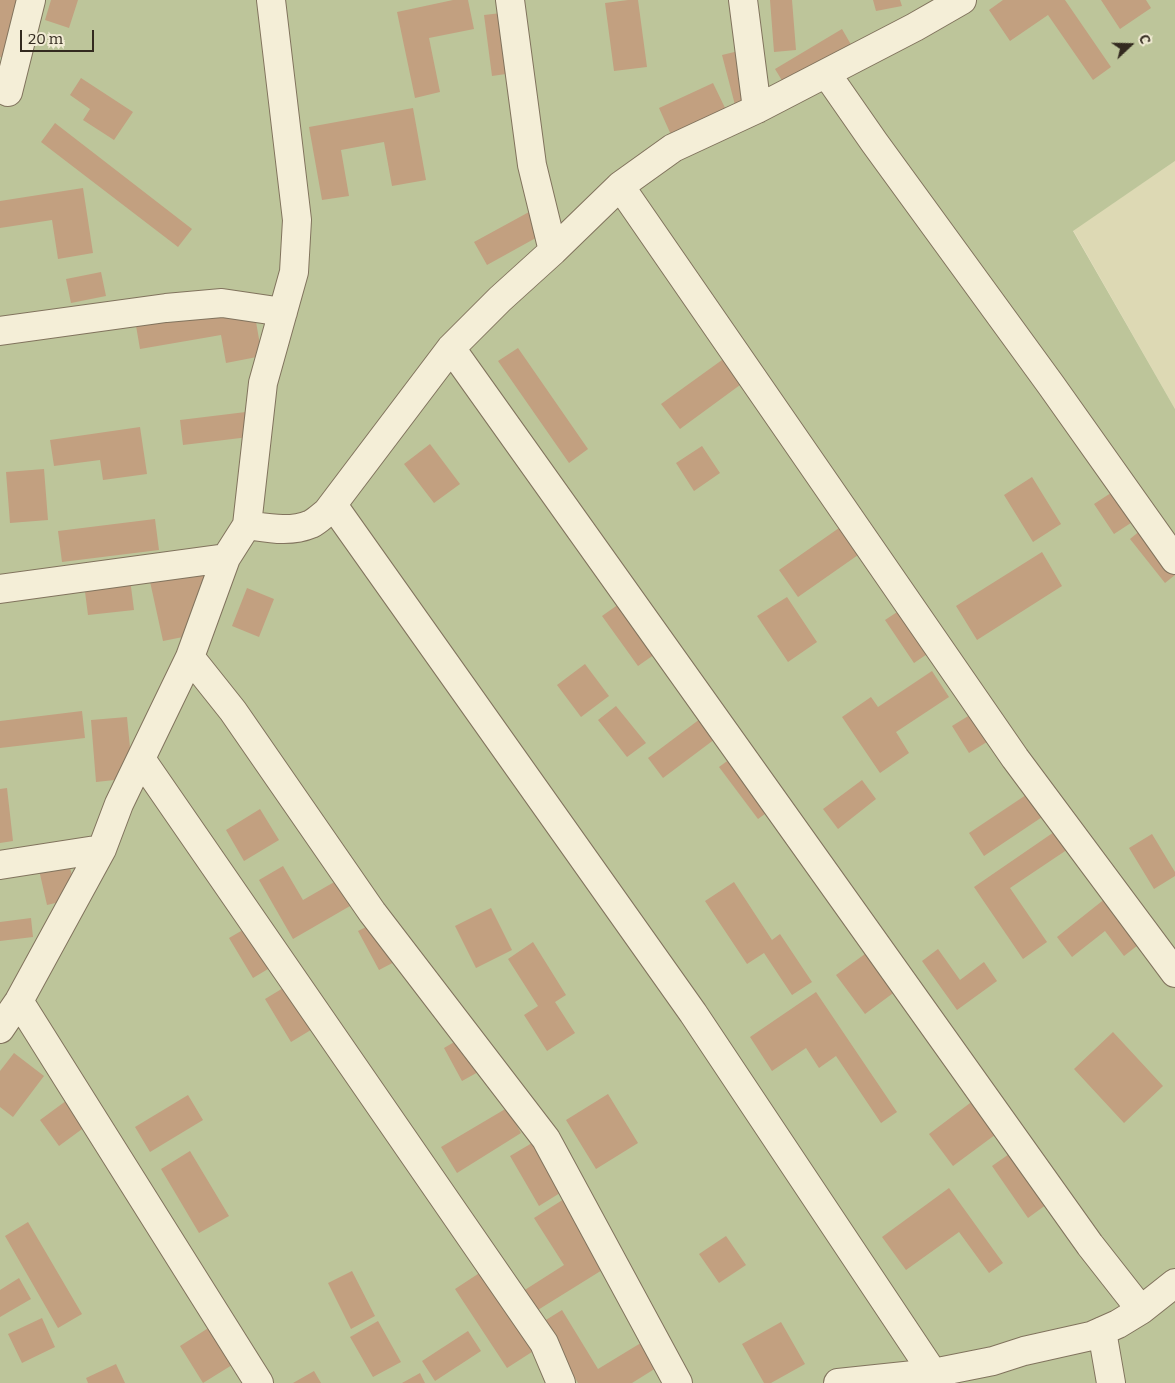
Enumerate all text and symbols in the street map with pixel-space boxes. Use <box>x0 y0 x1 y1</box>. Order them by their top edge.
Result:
scale bar <box>22 20 96 52</box>
north arrow <box>1105 20 1155 70</box>
text: 20 m <box>28 30 63 48</box>
text: С <box>1135 32 1154 47</box>

